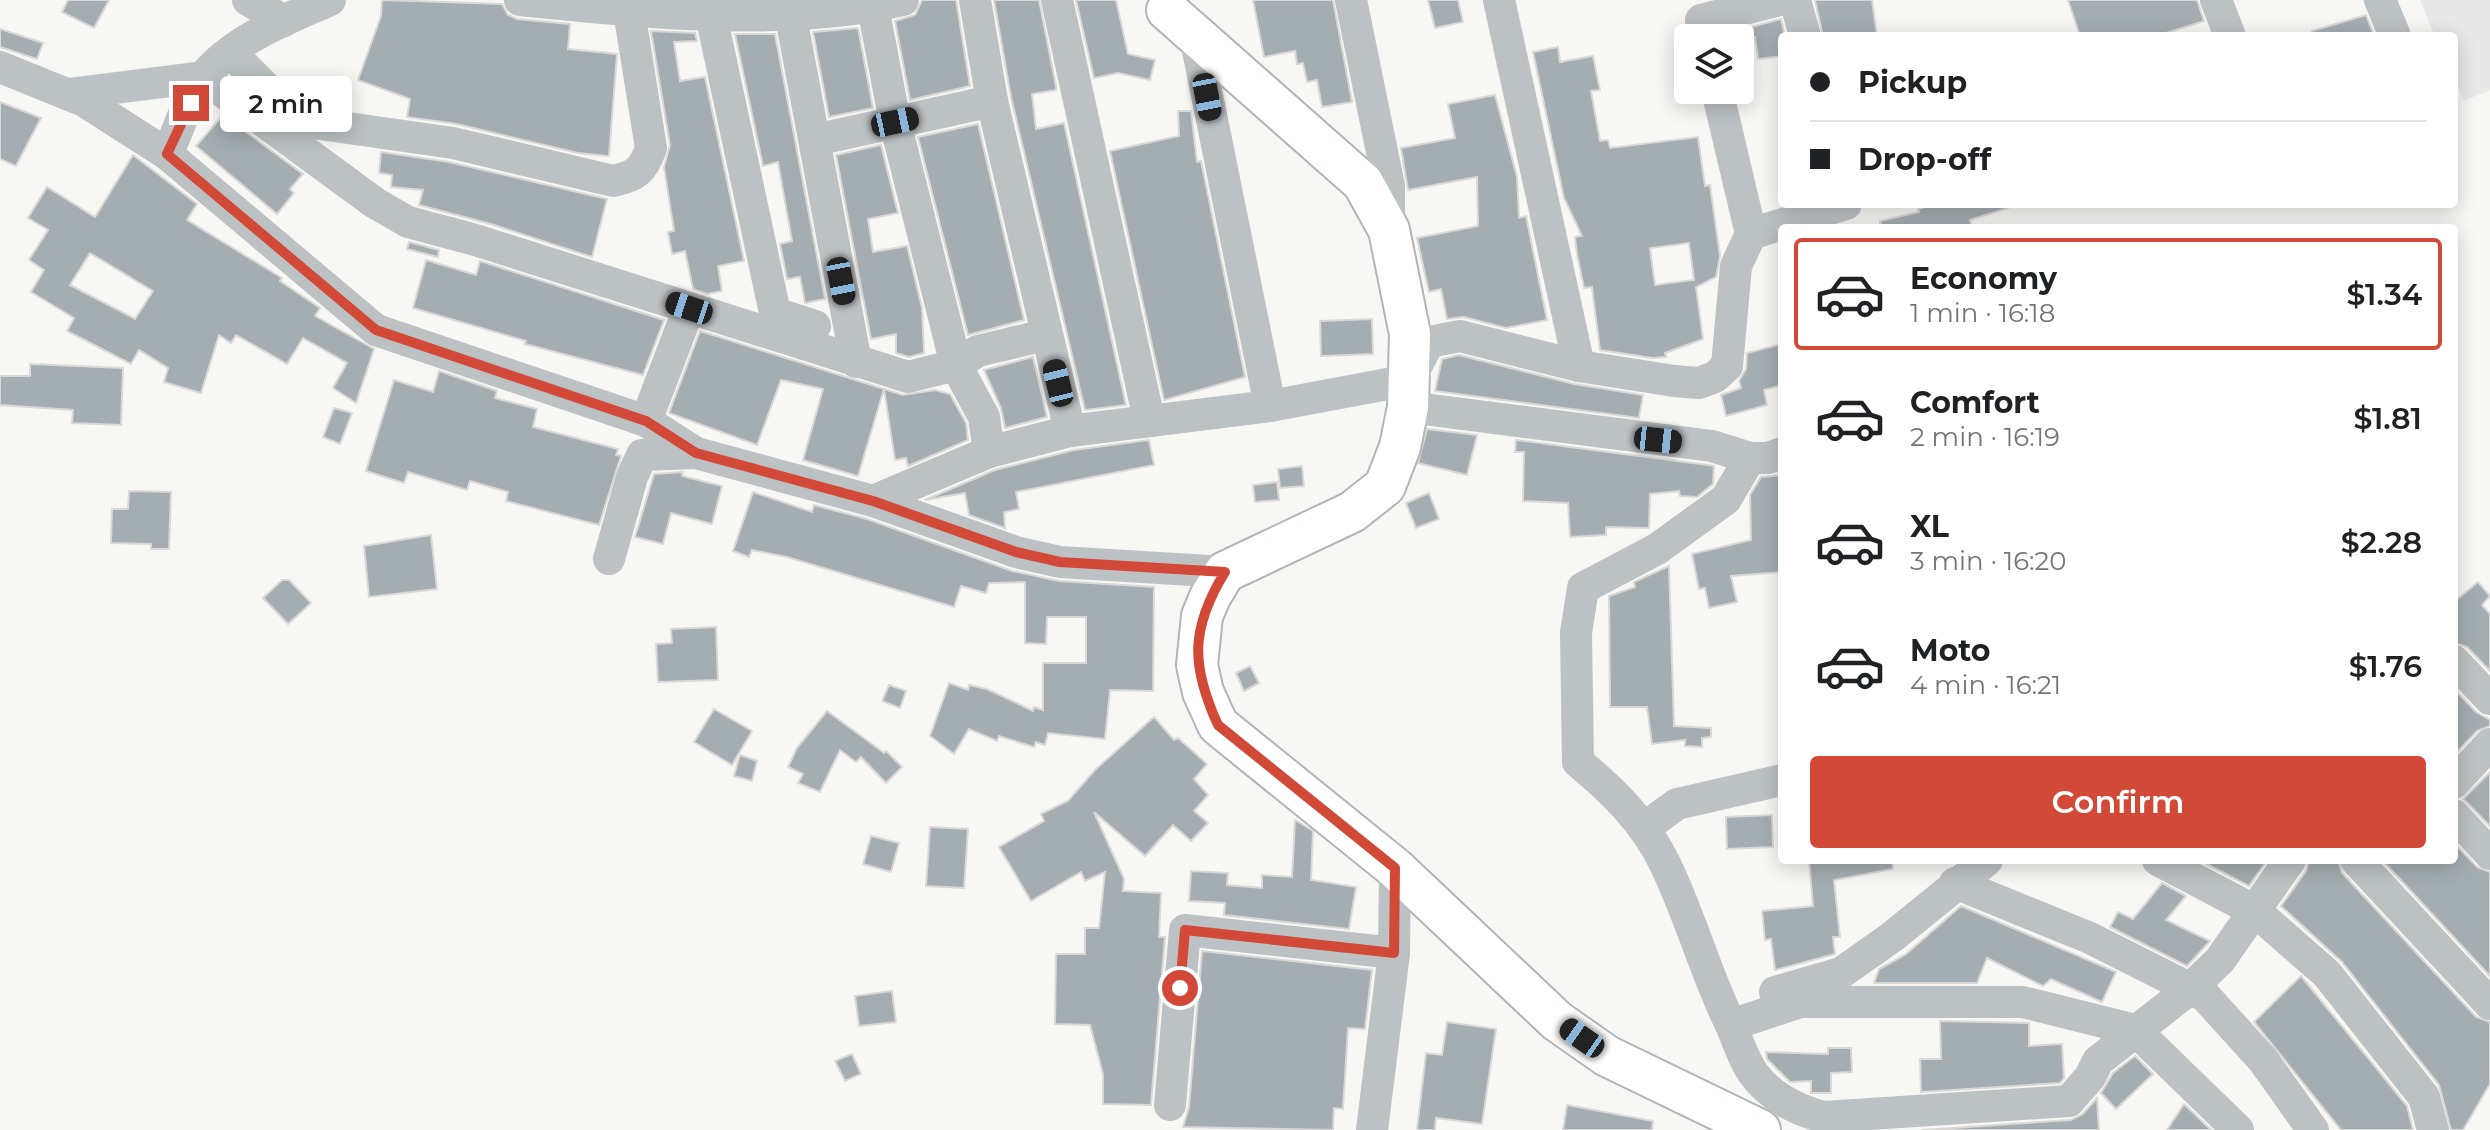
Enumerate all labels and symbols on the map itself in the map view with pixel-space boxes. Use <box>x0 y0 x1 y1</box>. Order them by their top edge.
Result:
car <box>1191 71 1223 123</box>
callout: 2 min <box>219 75 351 131</box>
route end <box>173 85 209 121</box>
car <box>869 105 921 139</box>
car <box>825 255 857 307</box>
car <box>662 289 716 327</box>
car <box>1041 357 1075 409</box>
car <box>1633 426 1683 454</box>
route start <box>1162 970 1198 1006</box>
car <box>1555 1014 1609 1062</box>

